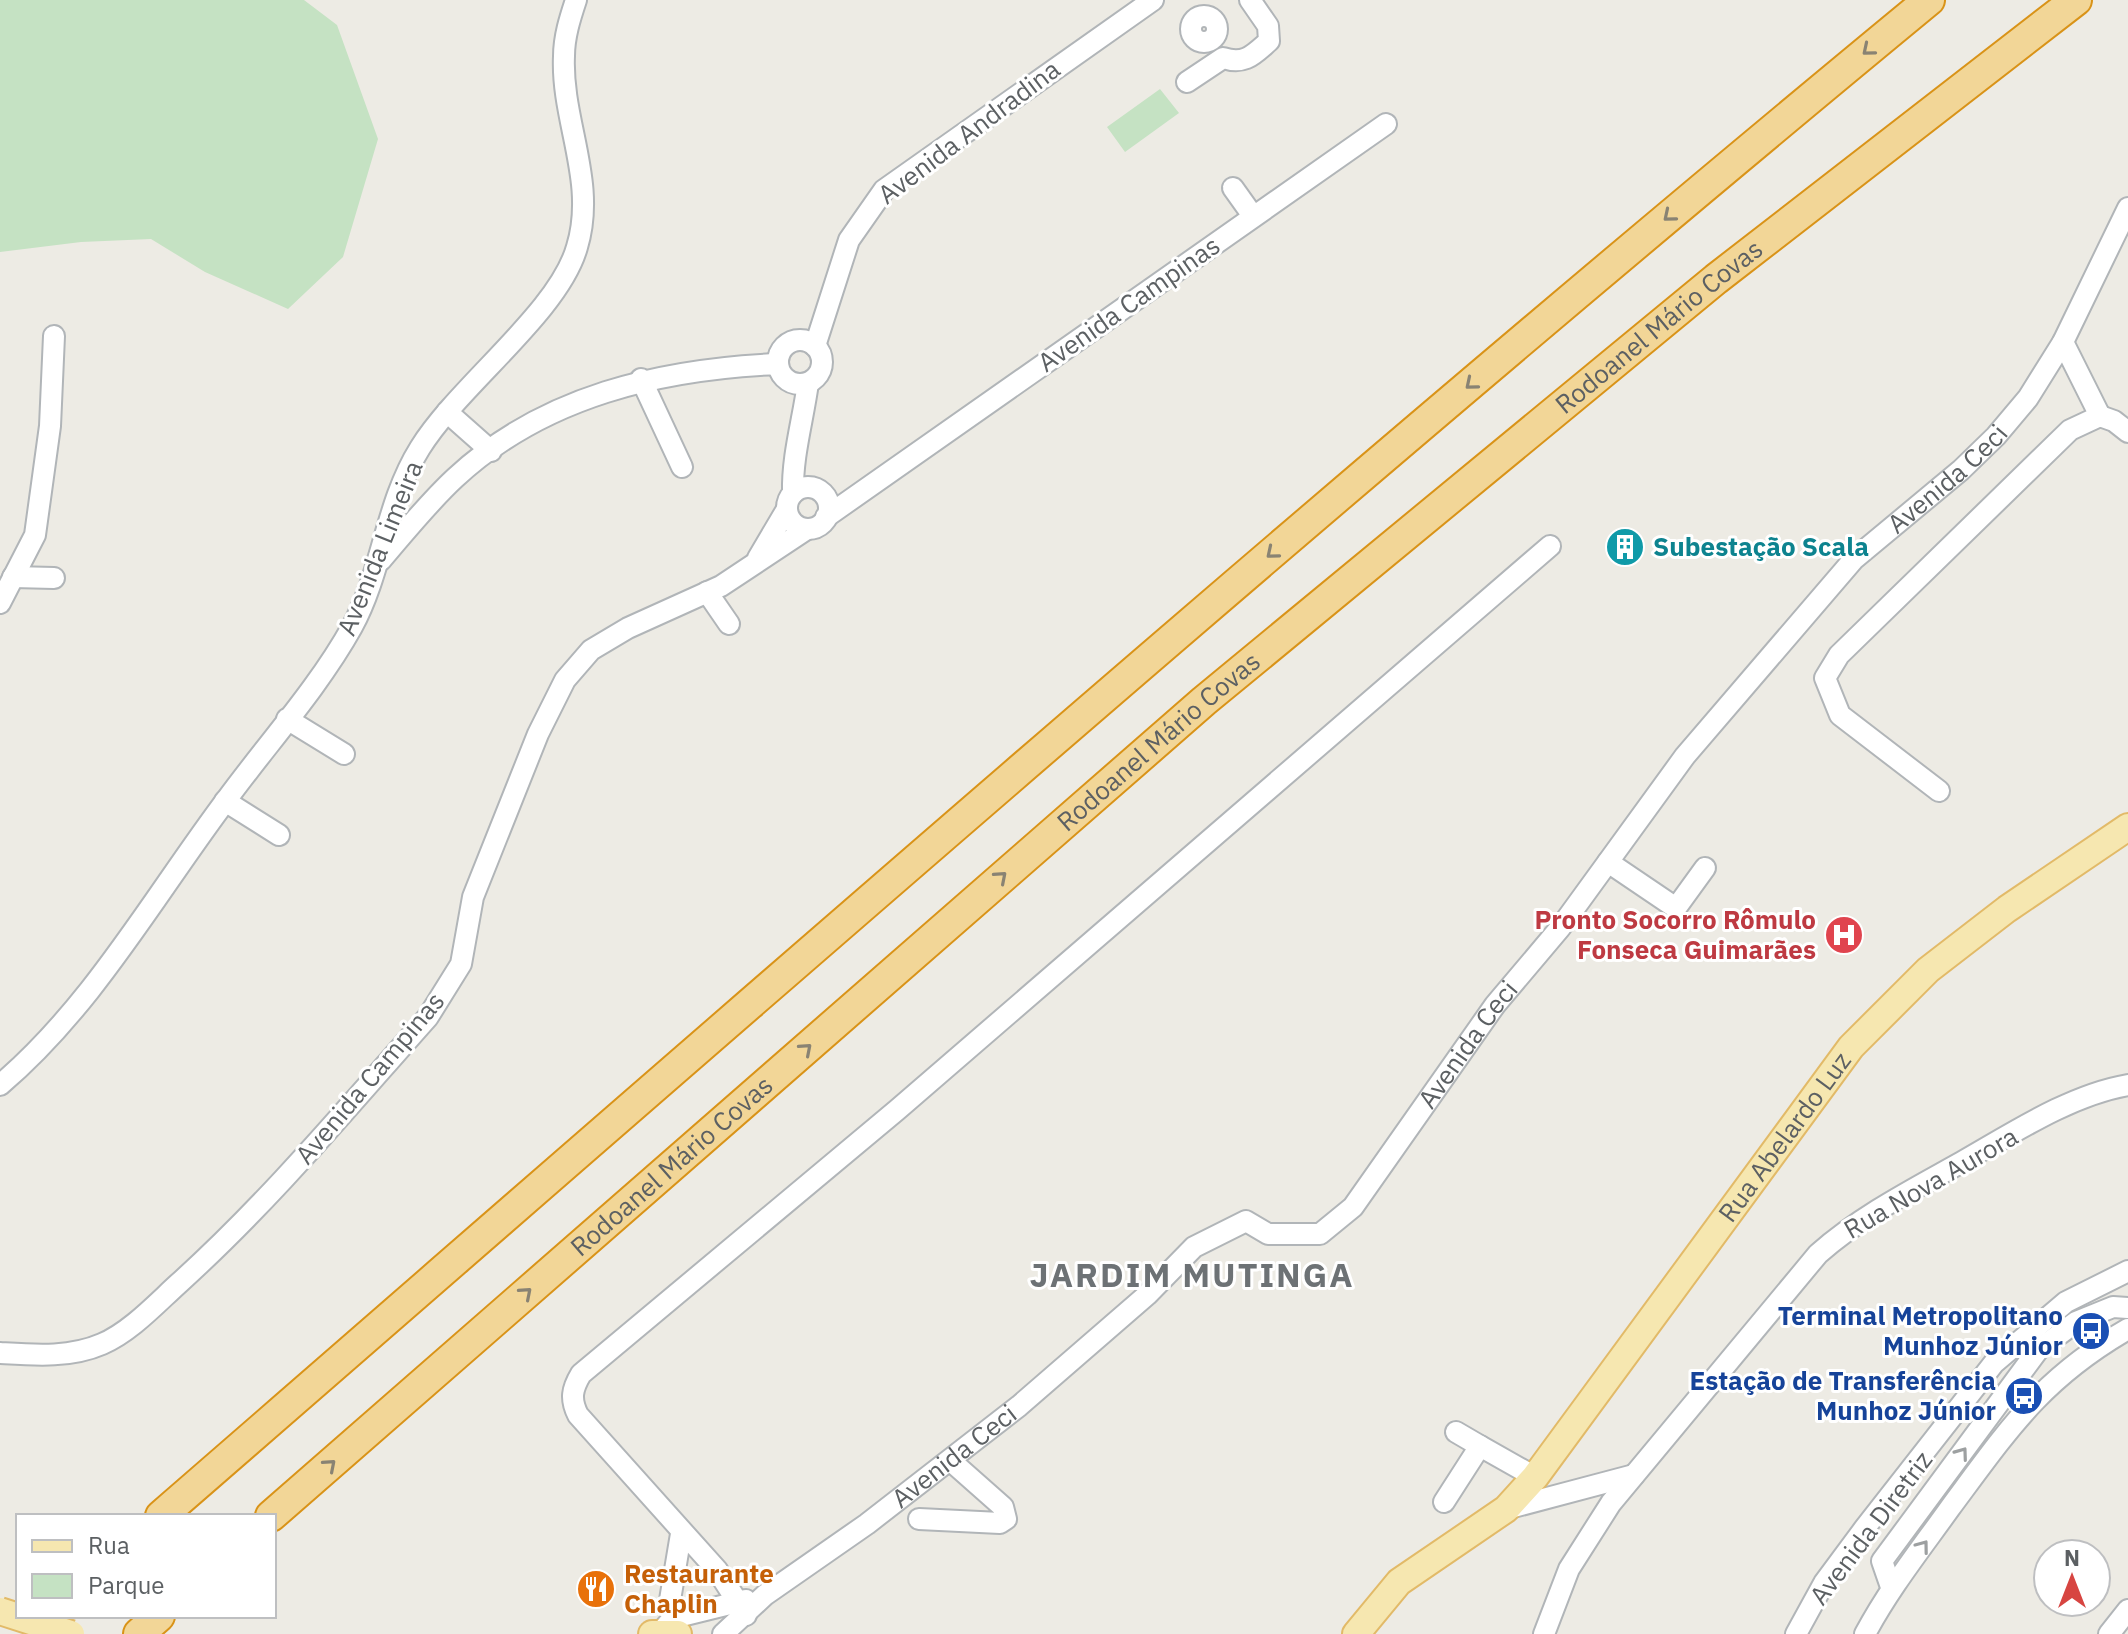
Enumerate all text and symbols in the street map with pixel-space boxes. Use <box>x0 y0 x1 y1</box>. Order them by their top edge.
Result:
one-way arrow <box>1863 40 1878 55</box>
street label: Avenida Andradina <box>871 52 1066 211</box>
one-way arrow <box>1663 206 1678 221</box>
street label: Avenida Campinas <box>1031 228 1226 379</box>
street label: Rodoanel Mário Covas <box>1548 231 1769 421</box>
one-way arrow <box>1465 374 1480 389</box>
street label: Avenida Ceci <box>1880 417 2015 540</box>
street label: Avenida Limeira <box>329 455 430 640</box>
building icon: Subestação Scala <box>1604 526 1646 568</box>
place label: Subestação Scala <box>1653 529 1869 563</box>
one-way arrow <box>1267 543 1282 558</box>
street label: Rodoanel Mário Covas <box>1049 644 1267 838</box>
one-way arrow <box>992 873 1007 887</box>
place label: Pronto Socorro Rômulo Fonseca Guimarães <box>1534 902 1816 966</box>
hospital icon: Pronto Socorro Rômulo Fonseca Guimarães <box>1823 914 1865 956</box>
street label: Avenida Ceci <box>1410 973 1525 1114</box>
street label: Avenida Campinas <box>287 984 451 1171</box>
one-way arrow <box>796 1044 811 1058</box>
street label: Rua Abelardo Luz <box>1710 1045 1858 1228</box>
street label: Rodoanel Mário Covas <box>563 1068 779 1263</box>
street label: Rua Nova Aurora <box>1837 1118 2024 1246</box>
district label: JARDIM MUTINGA <box>1030 1252 1354 1296</box>
one-way arrow <box>516 1289 531 1303</box>
place label: Terminal Metropolitano Munhoz Júnior <box>1778 1298 2063 1362</box>
bus stop icon: Terminal Metropolitano Munhoz Júnior <box>2070 1310 2112 1352</box>
place label: Estação de Transferência Munhoz Júnior <box>1689 1363 1996 1427</box>
bus stop icon: Estação de Transferência Munhoz Júnior <box>2003 1375 2045 1417</box>
street label: Avenida Ceci <box>884 1396 1023 1515</box>
street label: Avenida Diretriz <box>1801 1444 1939 1611</box>
one-way arrow <box>1952 1447 1967 1462</box>
one-way arrow <box>321 1460 335 1474</box>
legend <box>16 1514 276 1618</box>
text: Rua <box>88 1529 130 1561</box>
north arrow <box>2032 1538 2112 1618</box>
one-way arrow <box>1913 1540 1927 1554</box>
text: N <box>2064 1543 2080 1572</box>
place label: Restaurante Chaplin <box>624 1556 774 1620</box>
restaurant icon: Restaurante Chaplin <box>575 1568 617 1610</box>
text: Parque <box>88 1569 165 1601</box>

